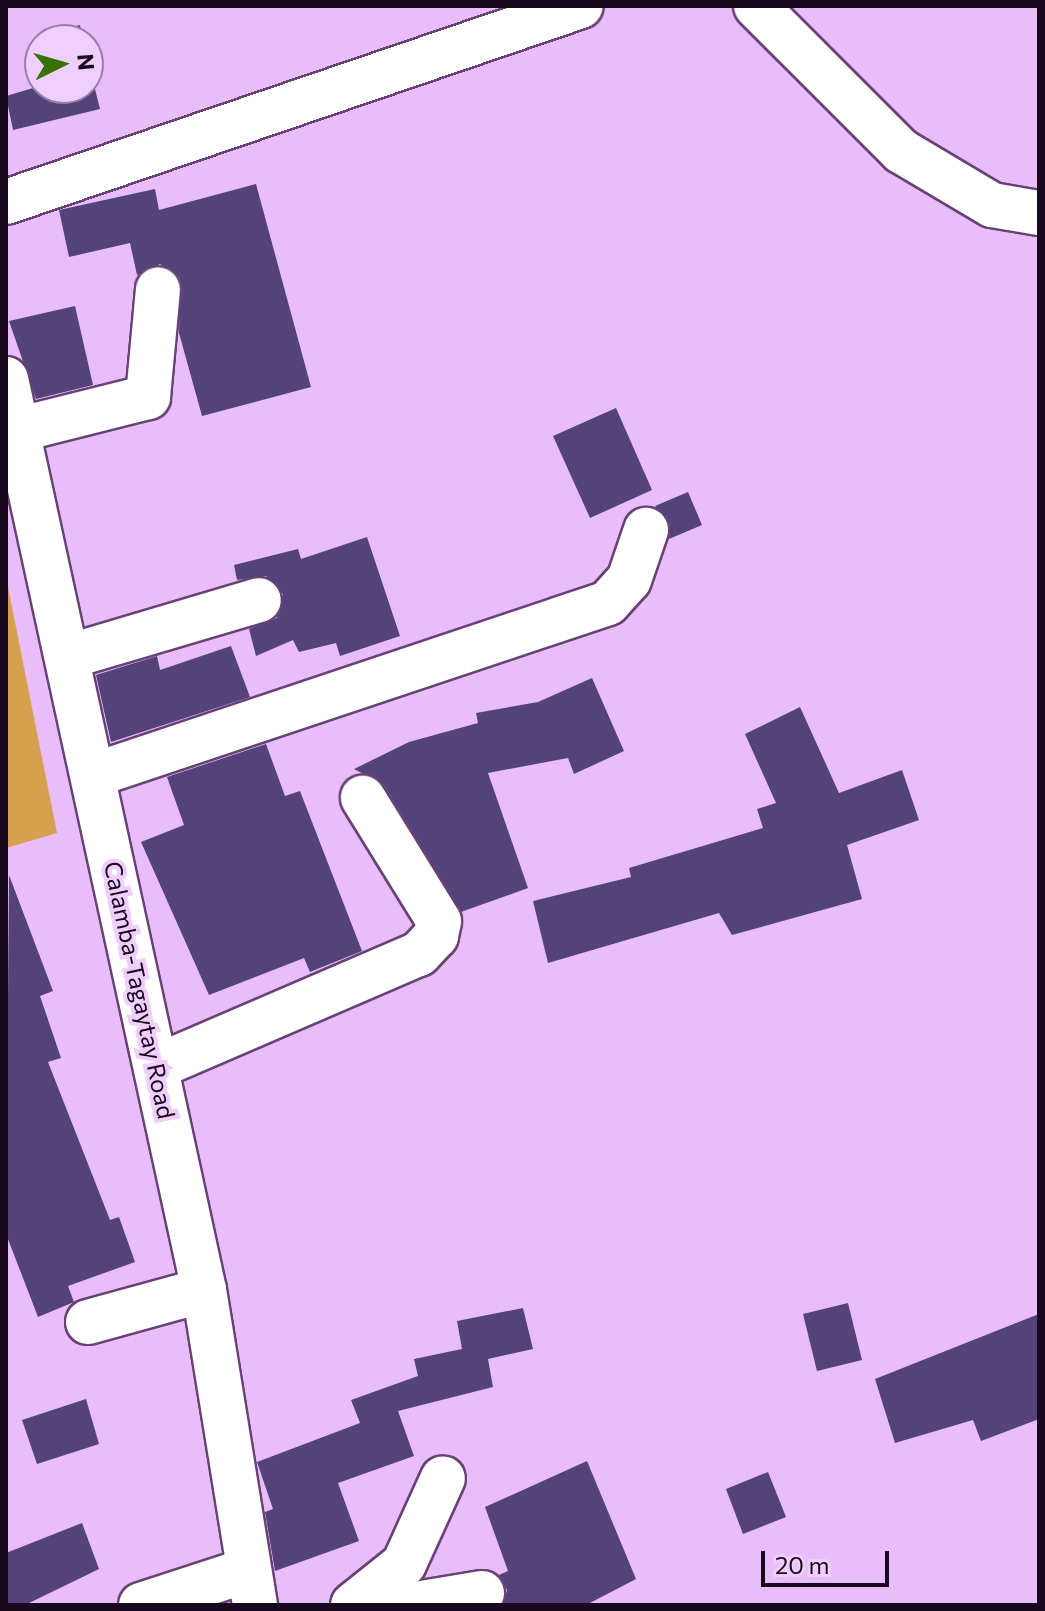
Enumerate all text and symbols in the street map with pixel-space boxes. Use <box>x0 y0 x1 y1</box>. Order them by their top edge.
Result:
north arrow <box>24 24 104 104</box>
text: N <box>72 53 101 71</box>
street label: Calamba-Tagaytay Road <box>99 859 181 1121</box>
scale bar <box>765 1535 893 1585</box>
text: 20 m <box>775 1550 829 1579</box>

